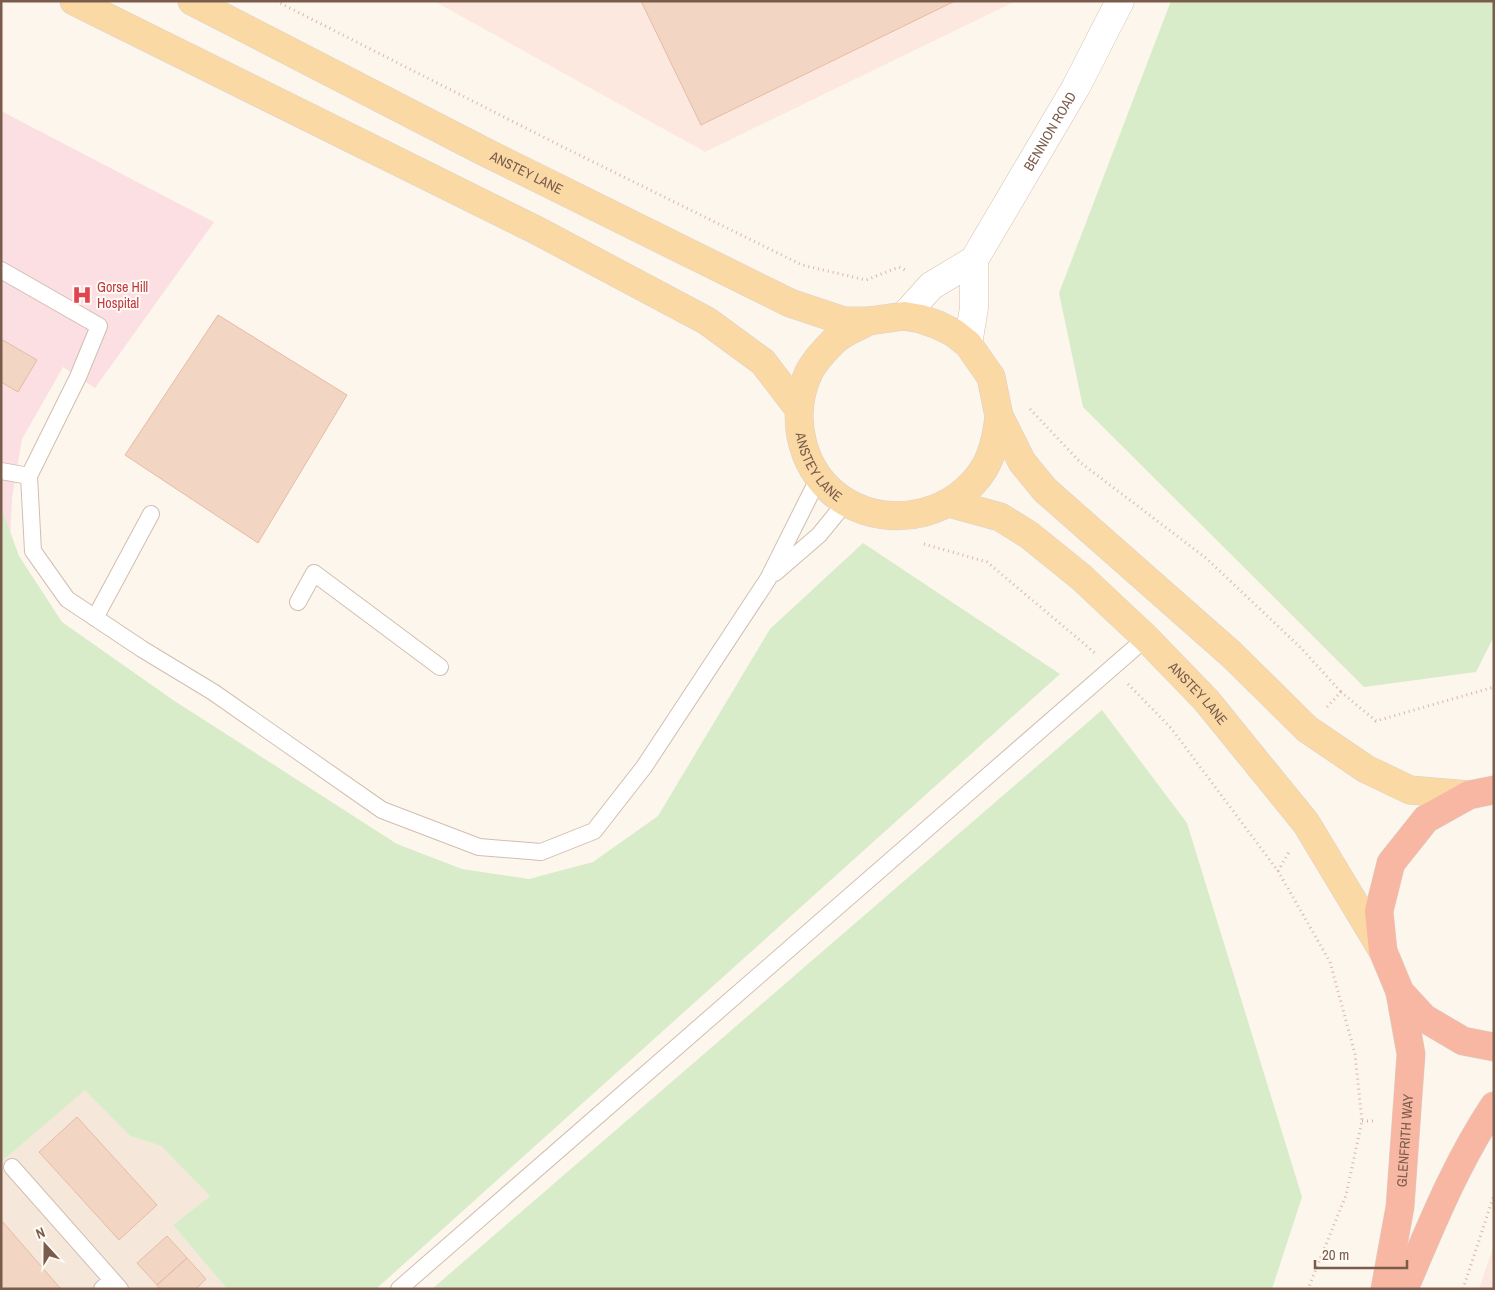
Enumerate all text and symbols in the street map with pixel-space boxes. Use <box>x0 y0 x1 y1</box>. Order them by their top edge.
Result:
street label: BENNION ROAD <box>1020 89 1080 174</box>
street label: ANSTEY LANE <box>486 147 566 198</box>
place label: Gorse Hill Hospital <box>97 278 148 312</box>
hospital icon: Gorse Hill Hospital <box>71 284 93 306</box>
street label: ANSTEY LANE <box>791 430 846 506</box>
street label: ANSTEY LANE <box>1164 657 1231 728</box>
street label: GLENFRITH WAY <box>1392 1093 1417 1188</box>
north arrow <box>20 1220 70 1270</box>
text: N <box>33 1223 47 1243</box>
scale bar <box>1315 1238 1408 1270</box>
text: 20 m <box>1322 1244 1349 1265</box>

